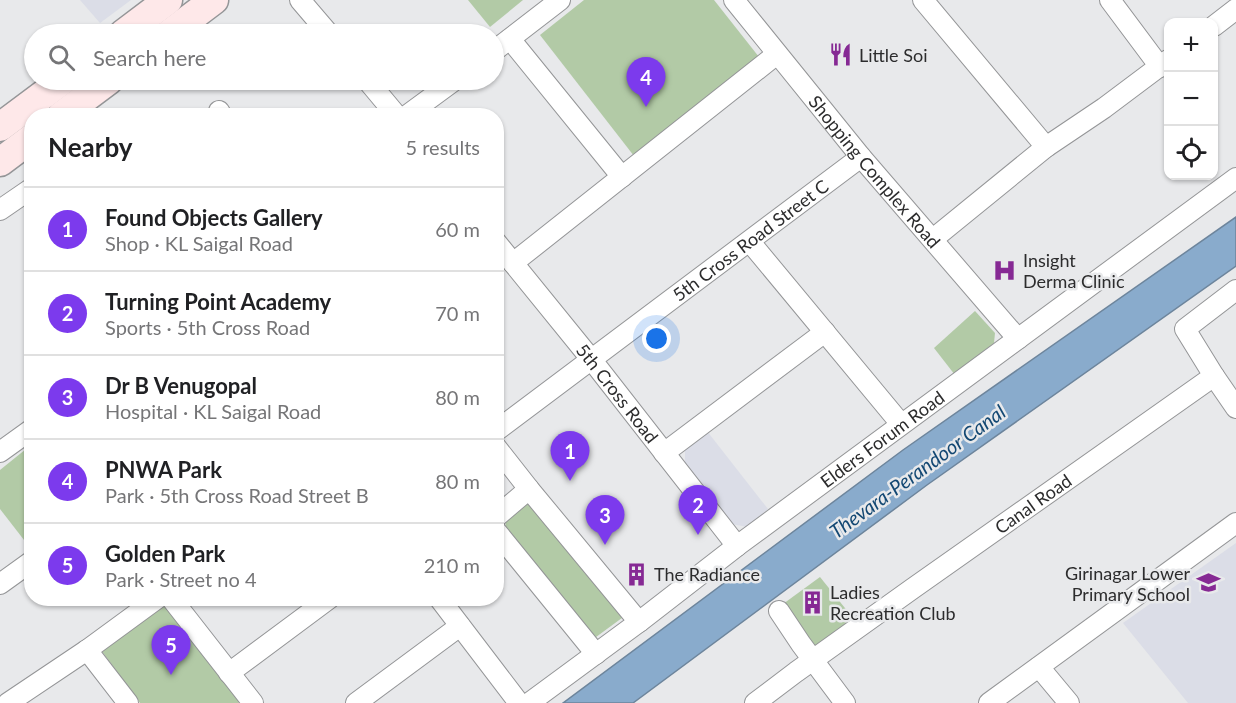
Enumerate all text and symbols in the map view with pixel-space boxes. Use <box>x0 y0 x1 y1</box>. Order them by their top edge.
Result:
map controls <box>1164 18 1218 180</box>
button: + <box>1164 18 1218 72</box>
search box <box>24 24 504 90</box>
icon: search <box>45 41 78 74</box>
restaurant icon: Little Soi <box>828 42 854 68</box>
text: Search here <box>93 44 206 71</box>
place label: Little Soi <box>859 44 927 66</box>
pin: 4 <box>626 57 666 107</box>
button: − <box>1164 72 1218 126</box>
street label: Shopping Complex Road <box>804 91 945 252</box>
button: locate <box>1164 126 1218 180</box>
text: Nearby <box>48 131 133 163</box>
text: 5 results <box>405 135 480 159</box>
street label: 5th Cross Road Street C <box>668 175 832 306</box>
text: Found Objects Gallery <box>105 204 323 231</box>
text: 1 <box>62 217 73 241</box>
text: 60 m <box>435 217 480 241</box>
text: Shop · KL Saigal Road <box>105 231 293 255</box>
place label: Insight Derma Clinic <box>1023 249 1125 292</box>
hospital icon: Insight Derma Clinic <box>992 257 1018 283</box>
text: Turning Point Academy <box>105 288 331 315</box>
text: 2 <box>62 301 73 325</box>
text: 70 m <box>435 301 480 325</box>
text: Sports · 5th Cross Road <box>105 315 310 339</box>
your location <box>642 324 671 353</box>
street label: 5th Cross Road <box>572 339 663 447</box>
text: Dr B Venugopal <box>105 372 257 399</box>
text: 3 <box>62 385 73 409</box>
text: 80 m <box>435 385 480 409</box>
street label: Elders Forum Road <box>816 386 949 492</box>
text: Hospital · KL Saigal Road <box>105 399 321 423</box>
water label: Thevara-Perandoor Canal <box>824 399 1010 543</box>
pin: 1 <box>550 432 590 481</box>
text: PNWA Park <box>105 456 222 483</box>
text: 4 <box>62 469 73 493</box>
text: 80 m <box>435 469 480 493</box>
street label: Canal Road <box>990 469 1076 538</box>
text: Park · 5th Cross Road Street B <box>105 483 369 507</box>
pin: 2 <box>678 486 718 535</box>
pin: 3 <box>586 496 624 545</box>
text: Golden Park <box>105 540 225 567</box>
text: 5 <box>62 553 73 577</box>
text: 210 m <box>424 553 480 577</box>
building icon: The Radiance <box>623 561 649 587</box>
place label: Girinagar Lower Primary School <box>1065 562 1190 605</box>
place label: The Radiance <box>654 563 760 585</box>
text: Park · Street no 4 <box>105 567 257 591</box>
school or university icon: Girinagar Lower Primary School <box>1195 570 1221 596</box>
place label: Ladies Recreation Club <box>830 581 956 624</box>
building icon: Ladies Recreation Club <box>799 589 825 615</box>
pin: 5 <box>152 626 190 675</box>

